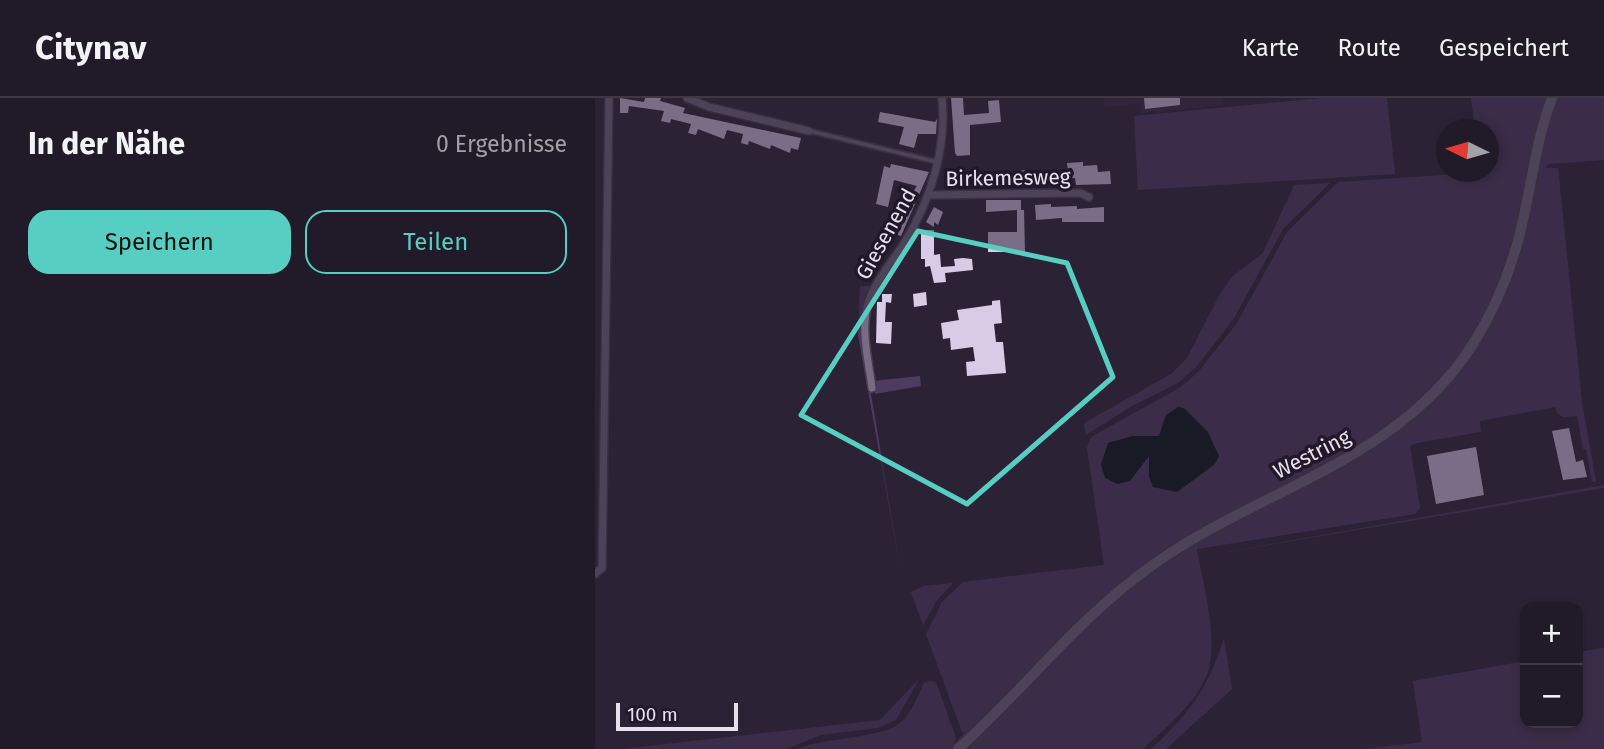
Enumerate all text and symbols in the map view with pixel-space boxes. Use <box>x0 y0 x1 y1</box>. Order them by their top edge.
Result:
text: Citynav <box>35 28 147 68</box>
text: Karte <box>1242 34 1299 62</box>
text: Route <box>1337 34 1401 62</box>
text: Gespeichert <box>1439 34 1569 62</box>
north arrow <box>1436 119 1499 182</box>
text: In der Nähe <box>28 126 185 162</box>
text: 0 Ergebnisse <box>436 130 567 158</box>
street label: Birkemesweg <box>945 164 1071 192</box>
street label: Giesenend <box>850 184 922 284</box>
button: Speichern <box>28 210 291 274</box>
button: Teilen <box>305 210 567 274</box>
street label: Westring <box>1269 423 1355 484</box>
map controls <box>1520 602 1583 728</box>
button: + <box>1520 602 1583 665</box>
button: − <box>1520 665 1583 728</box>
scale bar <box>616 700 739 732</box>
text: 100 m <box>627 703 678 726</box>

